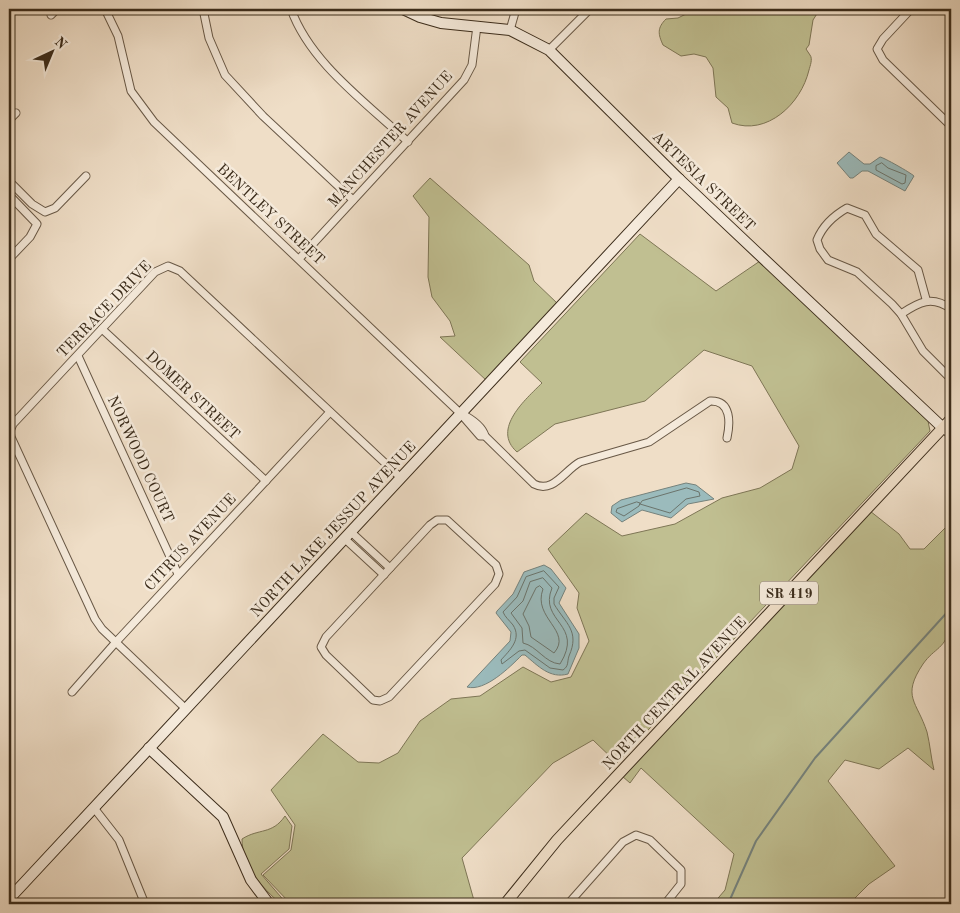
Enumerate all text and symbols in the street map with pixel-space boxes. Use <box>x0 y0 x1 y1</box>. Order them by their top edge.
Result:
north arrow <box>28 28 78 78</box>
text: N <box>52 35 69 52</box>
street label: MANCHESTER AVENUE <box>326 69 456 211</box>
street label: ARTESIA STREET <box>649 129 757 235</box>
street label: BENTLEY STREET <box>213 162 327 269</box>
street label: TERRACE DRIVE <box>55 259 155 361</box>
street label: DOMER STREET <box>142 349 242 443</box>
street label: NORWOOD COURT <box>104 394 176 525</box>
street label: NORTH LAKE JESSUP AVENUE <box>249 439 419 621</box>
street label: CITRUS AVENUE <box>142 492 240 594</box>
road number: SR 419 <box>760 582 818 604</box>
street label: NORTH CENTRAL AVENUE <box>600 615 750 773</box>

